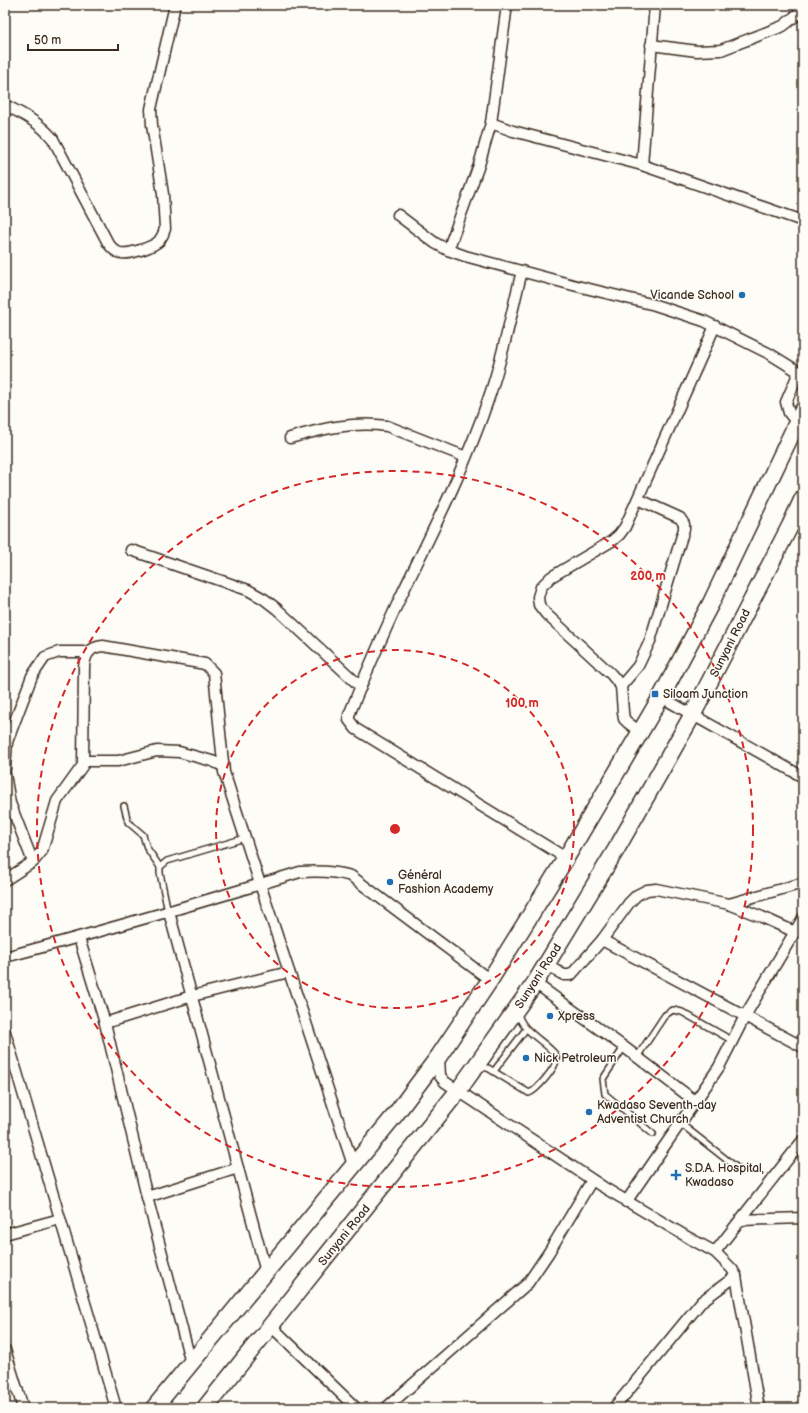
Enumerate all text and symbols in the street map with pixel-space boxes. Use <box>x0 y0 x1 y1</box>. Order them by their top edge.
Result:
scale bar <box>28 26 118 52</box>
text: 50 m <box>34 33 61 48</box>
place label: Vicande School <box>650 288 734 303</box>
marker: Vicande School <box>737 290 747 300</box>
text: 200 m <box>630 569 666 584</box>
street label: Sunyani Road <box>707 607 754 680</box>
place label: Siloam Junction <box>663 687 748 702</box>
marker: Siloam Junction <box>650 689 660 699</box>
text: 100 m <box>505 696 539 711</box>
centre of rings <box>388 822 402 836</box>
place label: Général Fashion Academy <box>398 868 494 897</box>
marker: Général Fashion Academy <box>385 877 395 887</box>
street label: Sunyani Road <box>512 941 565 1012</box>
place label: Xpress <box>557 1009 595 1024</box>
marker: Xpress <box>545 1011 555 1021</box>
place label: Nick Petroleum <box>534 1051 617 1066</box>
marker: Nick Petroleum <box>521 1053 531 1063</box>
place label: Kwadaso Seventh-day Adventist Church <box>597 1098 717 1127</box>
marker: Kwadaso Seventh-day Adventist Church <box>584 1107 594 1117</box>
place label: S.D.A. Hospital, Kwadaso <box>685 1161 764 1190</box>
marker: S.D.A. Hospital, Kwadaso <box>670 1169 682 1181</box>
street label: Sunyani Road <box>315 1202 374 1269</box>

